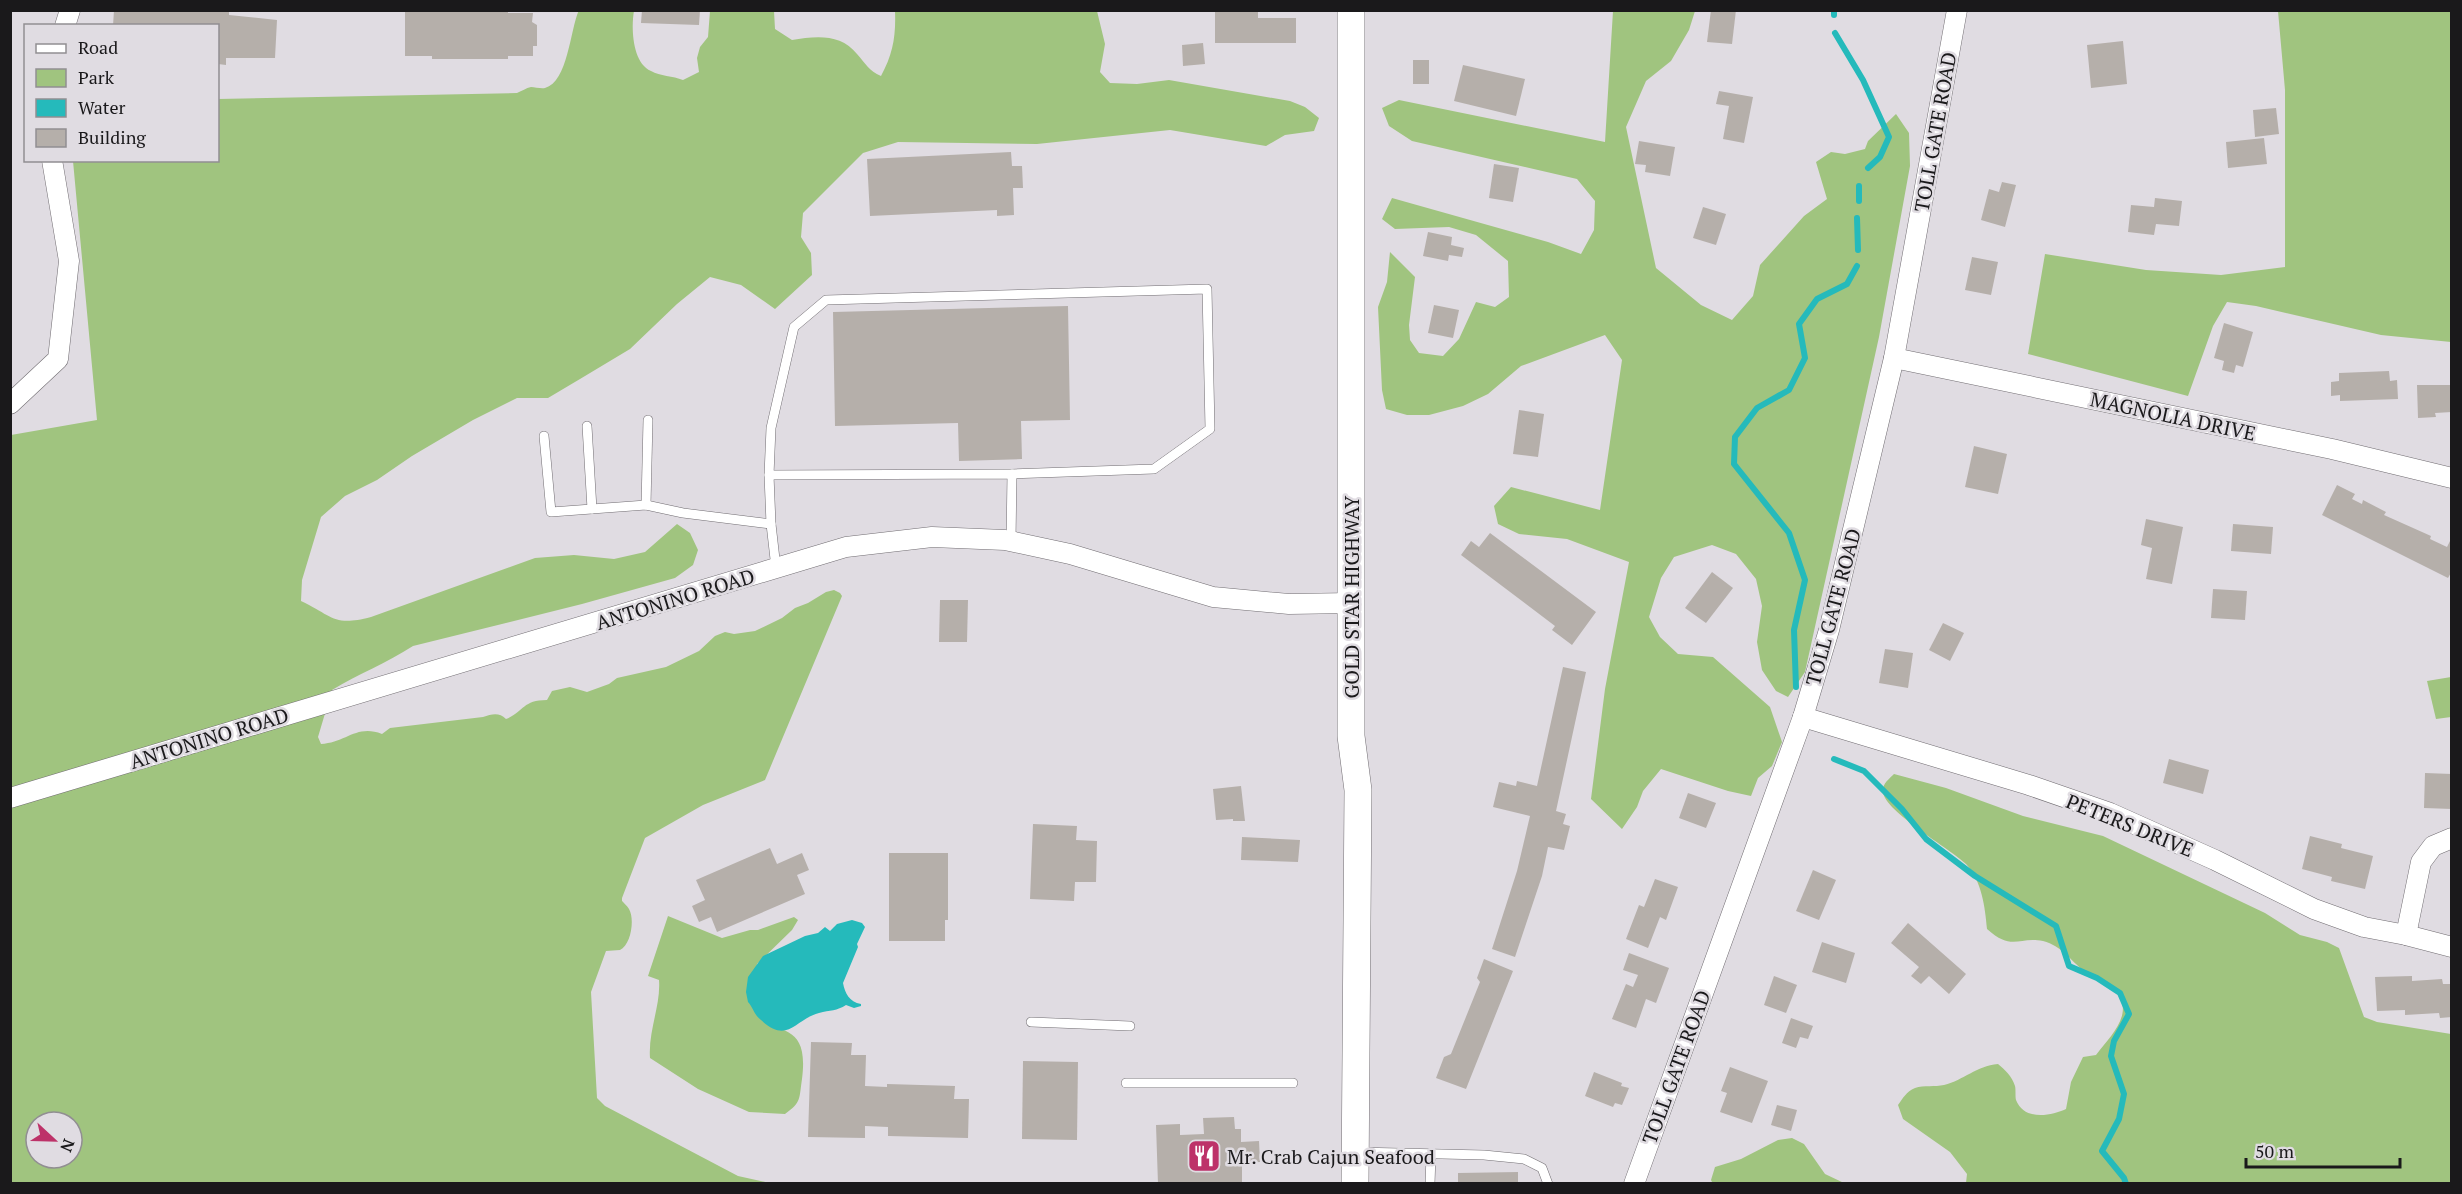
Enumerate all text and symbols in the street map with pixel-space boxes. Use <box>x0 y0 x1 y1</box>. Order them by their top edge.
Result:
legend <box>24 24 219 162</box>
text: Road <box>78 35 118 59</box>
street label: TOLL GATE ROAD <box>1908 50 1962 214</box>
text: Park <box>78 65 115 89</box>
text: Water <box>78 95 125 119</box>
text: Building <box>78 125 146 149</box>
street label: MAGNOLIA DRIVE <box>2088 385 2258 447</box>
street label: GOLD STAR HIGHWAY <box>1338 495 1365 698</box>
street label: TOLL GATE ROAD <box>1799 525 1867 689</box>
street label: ANTONINO ROAD <box>592 562 758 636</box>
street label: ANTONINO ROAD <box>126 701 292 775</box>
street label: PETERS DRIVE <box>2062 787 2198 863</box>
street label: TOLL GATE ROAD <box>1636 986 1716 1148</box>
north arrow <box>24 1110 84 1170</box>
scale bar <box>2246 1131 2400 1169</box>
text: N <box>55 1136 80 1155</box>
restaurant icon: Mr. Crab Cajun Seafood <box>1186 1138 1222 1174</box>
text: 50 m <box>2255 1139 2295 1163</box>
place label: Mr. Crab Cajun Seafood <box>1227 1143 1435 1170</box>

